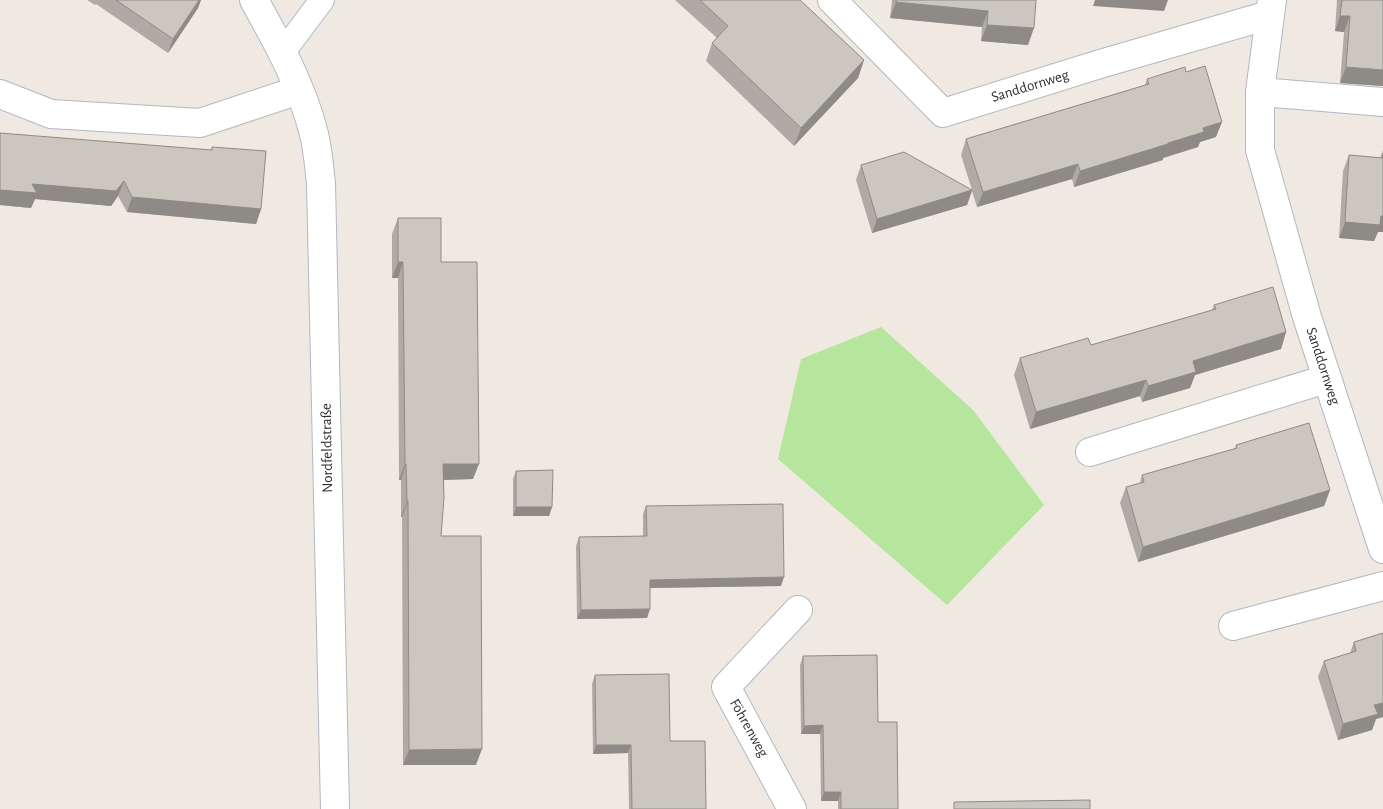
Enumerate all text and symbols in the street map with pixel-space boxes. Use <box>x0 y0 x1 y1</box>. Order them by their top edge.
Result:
street label: Sanddornweg <box>989 67 1071 105</box>
street label: Sanddornweg <box>1303 325 1343 407</box>
street label: Nordfeldstraße <box>319 403 335 493</box>
street label: Föhrenweg <box>727 696 771 760</box>

